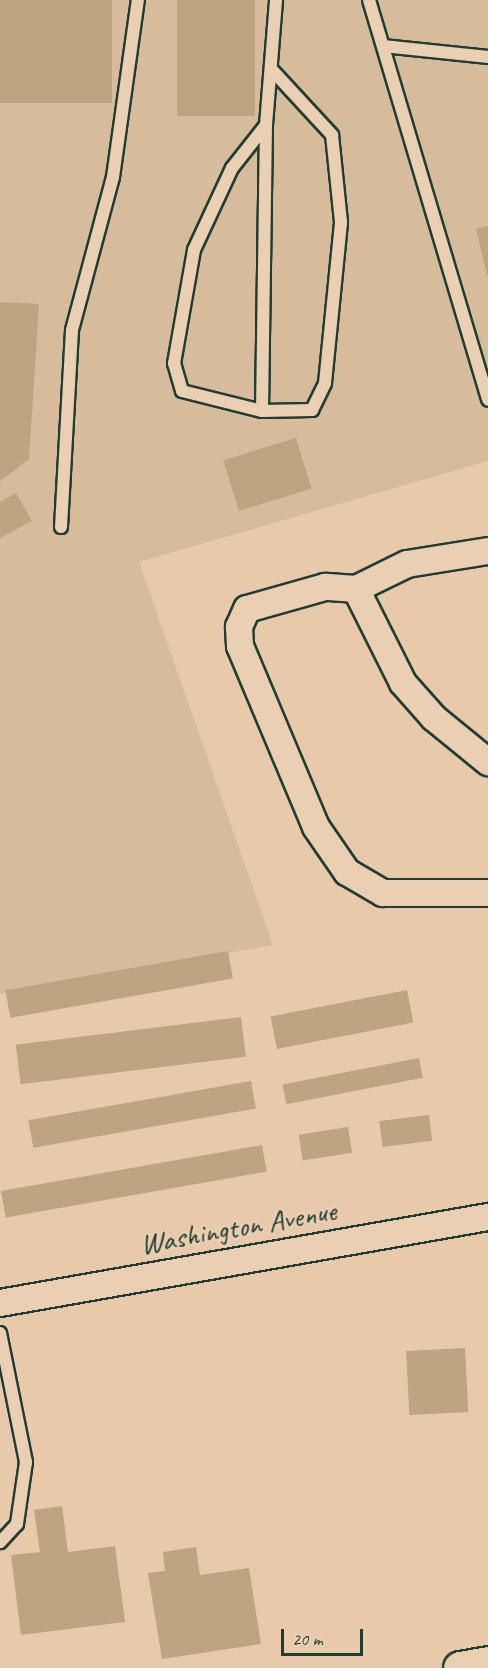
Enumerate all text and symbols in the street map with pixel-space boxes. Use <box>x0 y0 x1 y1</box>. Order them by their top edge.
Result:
street label: Washington Avenue <box>137 1192 339 1262</box>
scale bar <box>284 1617 366 1655</box>
text: 20 m <box>292 1628 323 1650</box>

